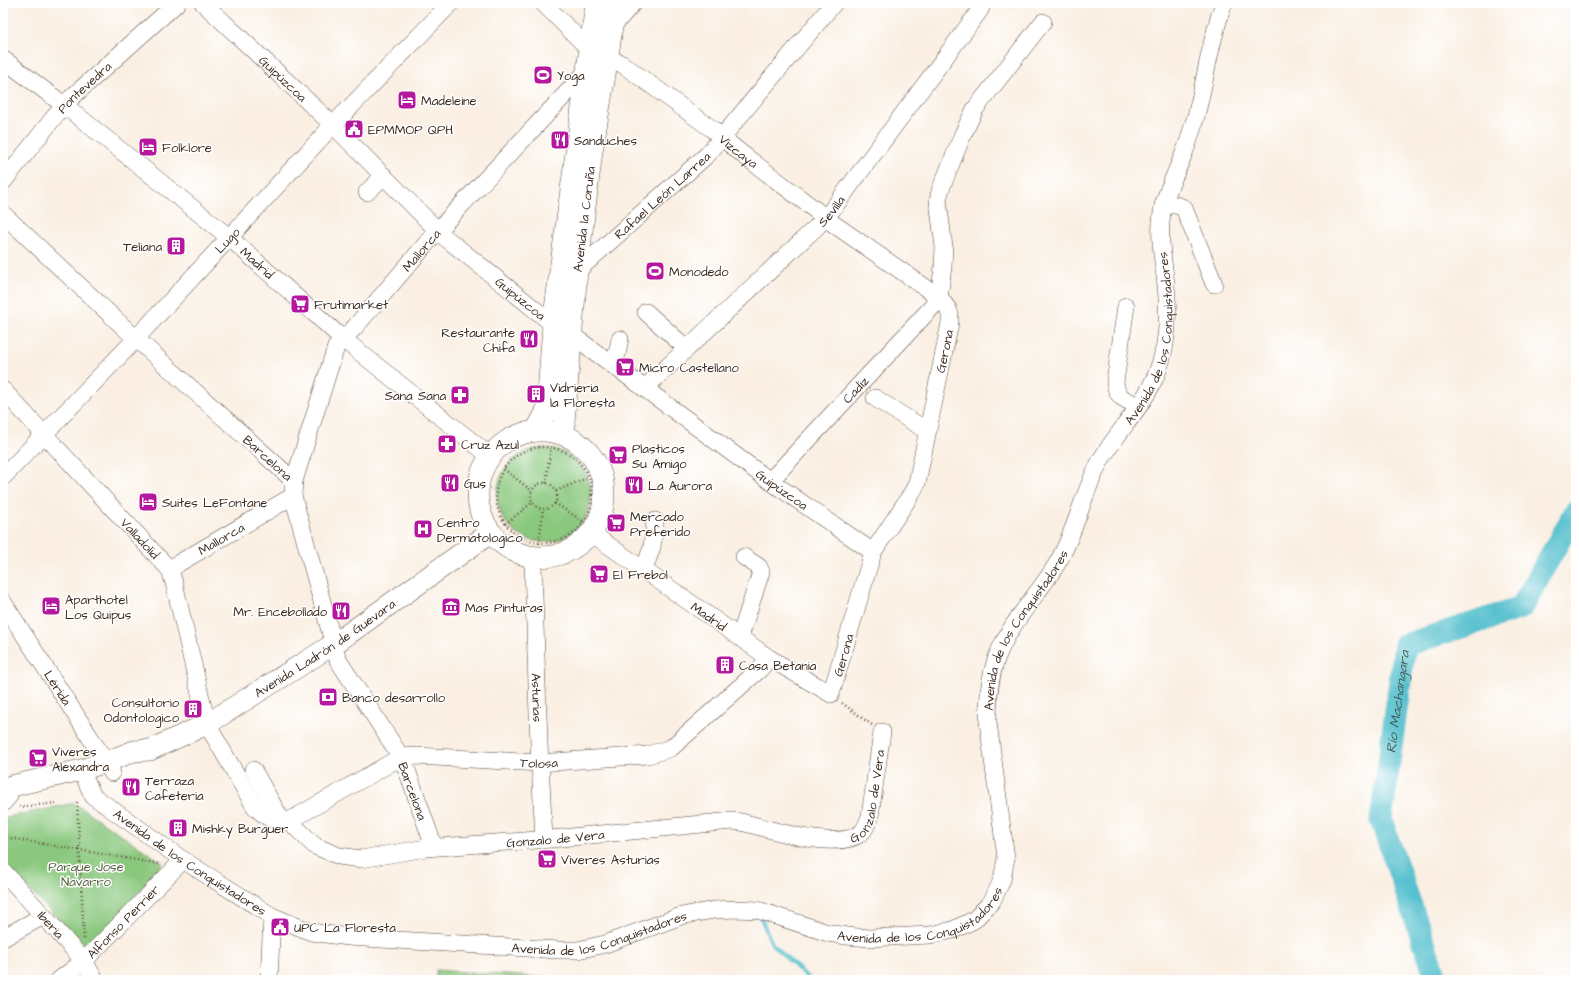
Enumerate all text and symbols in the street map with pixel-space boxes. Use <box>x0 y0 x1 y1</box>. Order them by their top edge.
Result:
street label: Guipúzcoa <box>254 52 311 106</box>
street label: Pontevedra <box>53 58 116 118</box>
sports icon: Yoga <box>532 64 554 86</box>
place label: Yoga <box>557 67 585 86</box>
hotel icon: Madeleine <box>396 89 418 111</box>
place label: Madeleine <box>421 92 477 110</box>
public building icon: EPMMOP QPH <box>343 118 365 140</box>
place label: EPMMOP QPH <box>368 121 453 139</box>
restaurant icon: Sanduches <box>549 129 571 151</box>
street label: Vizcaya <box>715 131 762 173</box>
place label: Sanduches <box>574 132 637 150</box>
hotel icon: Folklore <box>137 136 159 158</box>
place label: Folklore <box>162 139 212 157</box>
street label: Rafael León Larrea <box>611 148 715 244</box>
street label: Avenida la Coruña <box>569 165 600 273</box>
street label: Sevilla <box>814 192 850 231</box>
street label: Lugo <box>211 223 245 258</box>
street label: Mallorca <box>398 225 445 276</box>
building icon: Teliana <box>165 235 187 257</box>
place label: Teliana <box>123 238 162 256</box>
street label: Madrid <box>236 243 278 284</box>
street label: Avenida de los Conquistadores <box>1120 250 1177 429</box>
sports icon: Monodedo <box>644 260 666 282</box>
place label: Monodedo <box>669 263 729 281</box>
street label: Guipúzcoa <box>491 273 549 325</box>
supermarket icon: Frutimarket <box>289 293 311 315</box>
place label: Frutimarket <box>314 296 389 314</box>
place label: Restaurante Chifa <box>441 324 515 357</box>
restaurant icon: Restaurante Chifa <box>518 328 540 350</box>
street label: Gerona <box>932 328 958 374</box>
supermarket icon: Micro Castellano <box>614 356 636 378</box>
place label: Micro Castellano <box>639 359 739 377</box>
street label: Cadiz <box>839 372 873 408</box>
place label: Vidrieria la Floresta <box>550 379 615 412</box>
building icon: Vidrieria la Floresta <box>525 383 547 405</box>
pharmacy icon: Sana Sana <box>449 384 471 406</box>
place label: Sana Sana <box>385 387 446 405</box>
street label: Barcelona <box>239 431 296 486</box>
pharmacy icon: Cruz Azul <box>436 433 458 455</box>
place label: Cruz Azul <box>461 436 519 454</box>
place label: Plasticos Su Amigo <box>632 440 687 474</box>
supermarket icon: Plasticos Su Amigo <box>607 444 629 466</box>
street label: Guipúzcoa <box>752 465 812 515</box>
restaurant icon: Gus <box>439 472 461 494</box>
restaurant icon: La Aurora <box>623 474 645 496</box>
place label: Gus <box>464 475 487 493</box>
place label: La Aurora <box>648 477 712 495</box>
hotel icon: Suites LeFontane <box>137 491 159 513</box>
place label: Suites LeFontane <box>162 494 267 512</box>
place label: Mercado Preferido <box>630 508 691 541</box>
supermarket icon: Mercado Preferido <box>605 512 627 534</box>
street label: Valladolid <box>116 514 164 564</box>
place label: Centro Dermatologico <box>437 514 523 548</box>
street label: Mallorca <box>195 518 248 560</box>
hospital icon: Centro Dermatologico <box>412 518 434 540</box>
street label: Avenida de los Conquistadores <box>980 547 1073 711</box>
supermarket icon: El Frebol <box>588 563 610 585</box>
place label: El Frebol <box>613 566 668 584</box>
place label: Aparthotel Los Quipus <box>65 591 132 624</box>
hotel icon: Aparthotel Los Quipus <box>40 595 62 617</box>
street label: Avenida Ladrón de Guevara <box>251 595 400 702</box>
museum icon: Mas Pinturas <box>440 596 462 618</box>
street label: Madrid <box>687 598 730 636</box>
place label: Mas Pinturas <box>465 599 544 617</box>
restaurant icon: Mr. Encebollado <box>330 600 352 622</box>
place label: Mr. Encebollado <box>233 603 328 621</box>
street label: Gerona <box>829 631 859 679</box>
water label: Río Machangara <box>1381 648 1415 754</box>
building icon: Casa Betania <box>714 654 736 676</box>
place label: Casa Betania <box>739 657 817 675</box>
street label: Lérida <box>39 667 76 710</box>
street label: Asturias <box>527 673 546 723</box>
bank icon: Banco desarrollo <box>317 686 339 708</box>
place label: Banco desarrollo <box>342 689 446 707</box>
place label: Consultorio Odontologico <box>104 694 180 728</box>
building icon: Consultorio Odontologico <box>182 698 204 720</box>
place label: Viveres Alexandra <box>52 743 109 776</box>
supermarket icon: Viveres Alexandra <box>27 747 49 769</box>
street label: Gonzalo de Vera <box>847 748 889 848</box>
street label: Tolosa <box>519 754 559 773</box>
street label: Barcelona <box>393 760 431 823</box>
place label: Terraza Cafeteria <box>145 772 204 805</box>
restaurant icon: Terraza Cafeteria <box>120 776 142 798</box>
street label: Avenida de los Conquistadores <box>109 805 270 921</box>
building icon: Mishky Burguer <box>167 817 189 839</box>
place label: Mishky Burguer <box>192 820 289 839</box>
street label: Gonzalo de Vera <box>506 826 606 852</box>
supermarket icon: Víveres Asturias <box>536 848 558 870</box>
place label: Víveres Asturias <box>561 851 660 869</box>
park label: Parque Jose Navarro <box>48 858 124 891</box>
street label: Alfonso Perrier <box>83 881 164 963</box>
street label: Avenida de los Conquistadores <box>836 884 1008 948</box>
street label: Iberia <box>33 907 68 943</box>
street label: Avenida de los Conquistadores <box>511 907 689 960</box>
public building icon: UPC La Floresta <box>269 916 291 938</box>
place label: UPC La Floresta <box>294 919 396 937</box>

